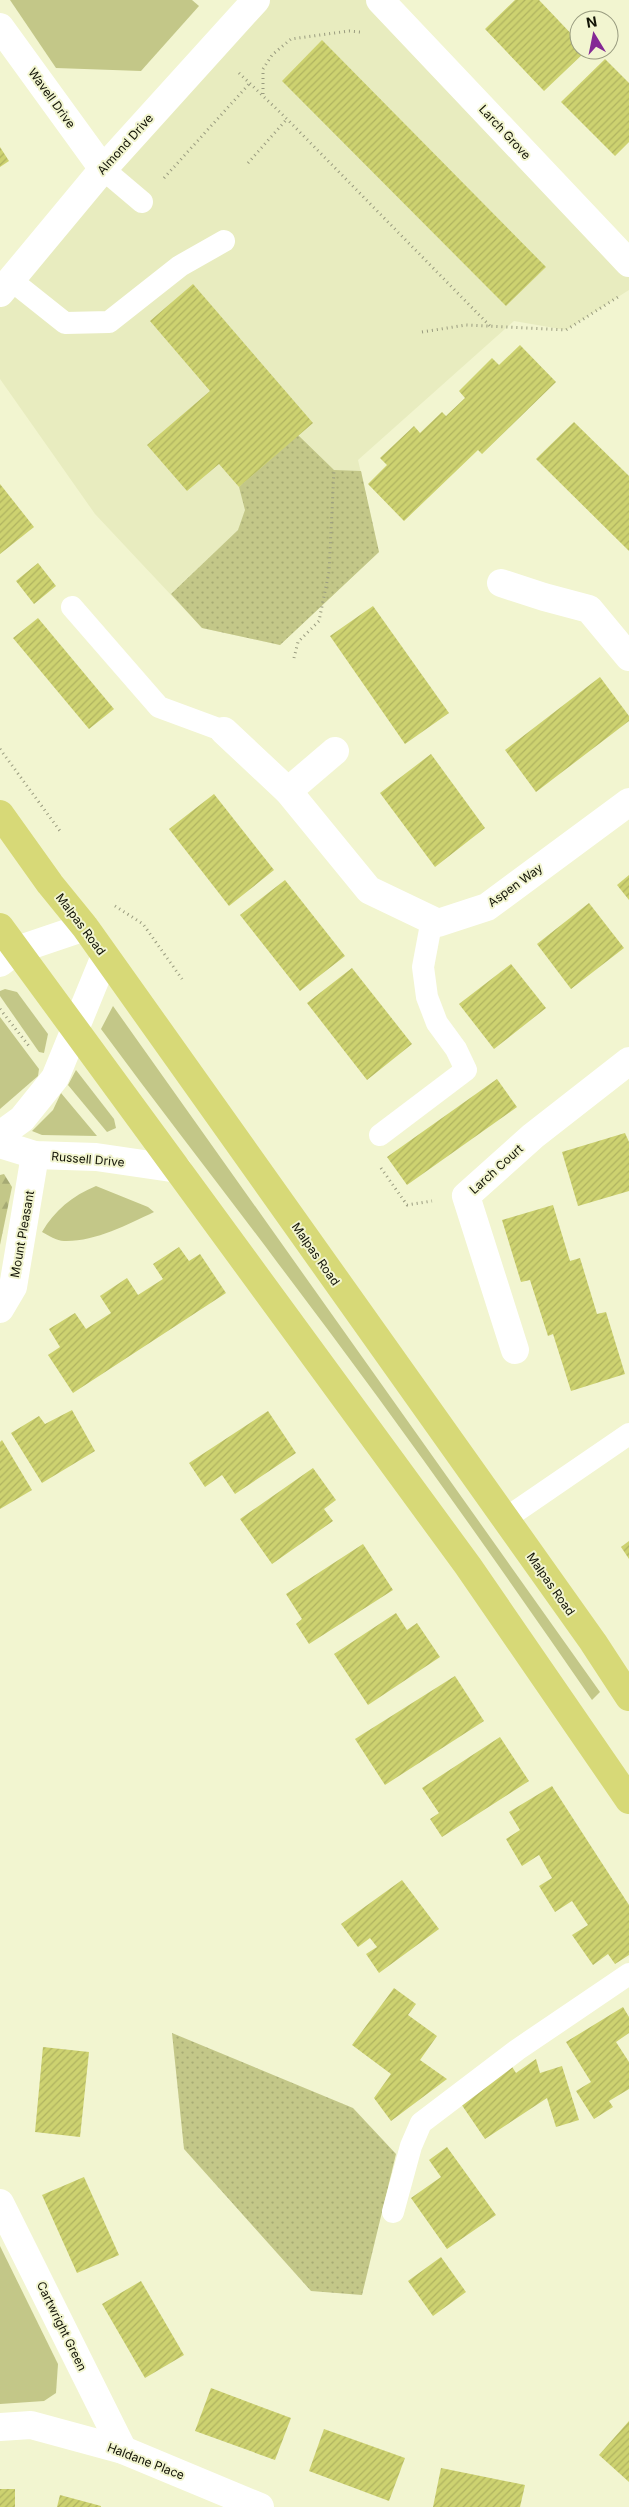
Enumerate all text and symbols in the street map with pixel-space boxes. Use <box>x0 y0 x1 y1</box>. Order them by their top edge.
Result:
north arrow <box>569 10 619 60</box>
text: N <box>585 12 598 31</box>
street label: Wavell Drive <box>25 65 79 131</box>
street label: Larch Grove <box>476 102 534 162</box>
street label: Almond Drive <box>94 111 156 177</box>
street label: Aspen Way <box>485 860 545 910</box>
street label: Malpas Road <box>53 890 109 958</box>
street label: Larch Court <box>466 1141 526 1197</box>
street label: Russell Drive <box>51 1148 125 1170</box>
street label: Mount Pleasant <box>7 1189 37 1279</box>
street label: Malpas Road <box>289 1220 343 1288</box>
street label: Malpas Road <box>524 1550 578 1618</box>
street label: Cartwright Green <box>34 2279 90 2373</box>
street label: Haldane Place <box>105 2439 187 2483</box>

